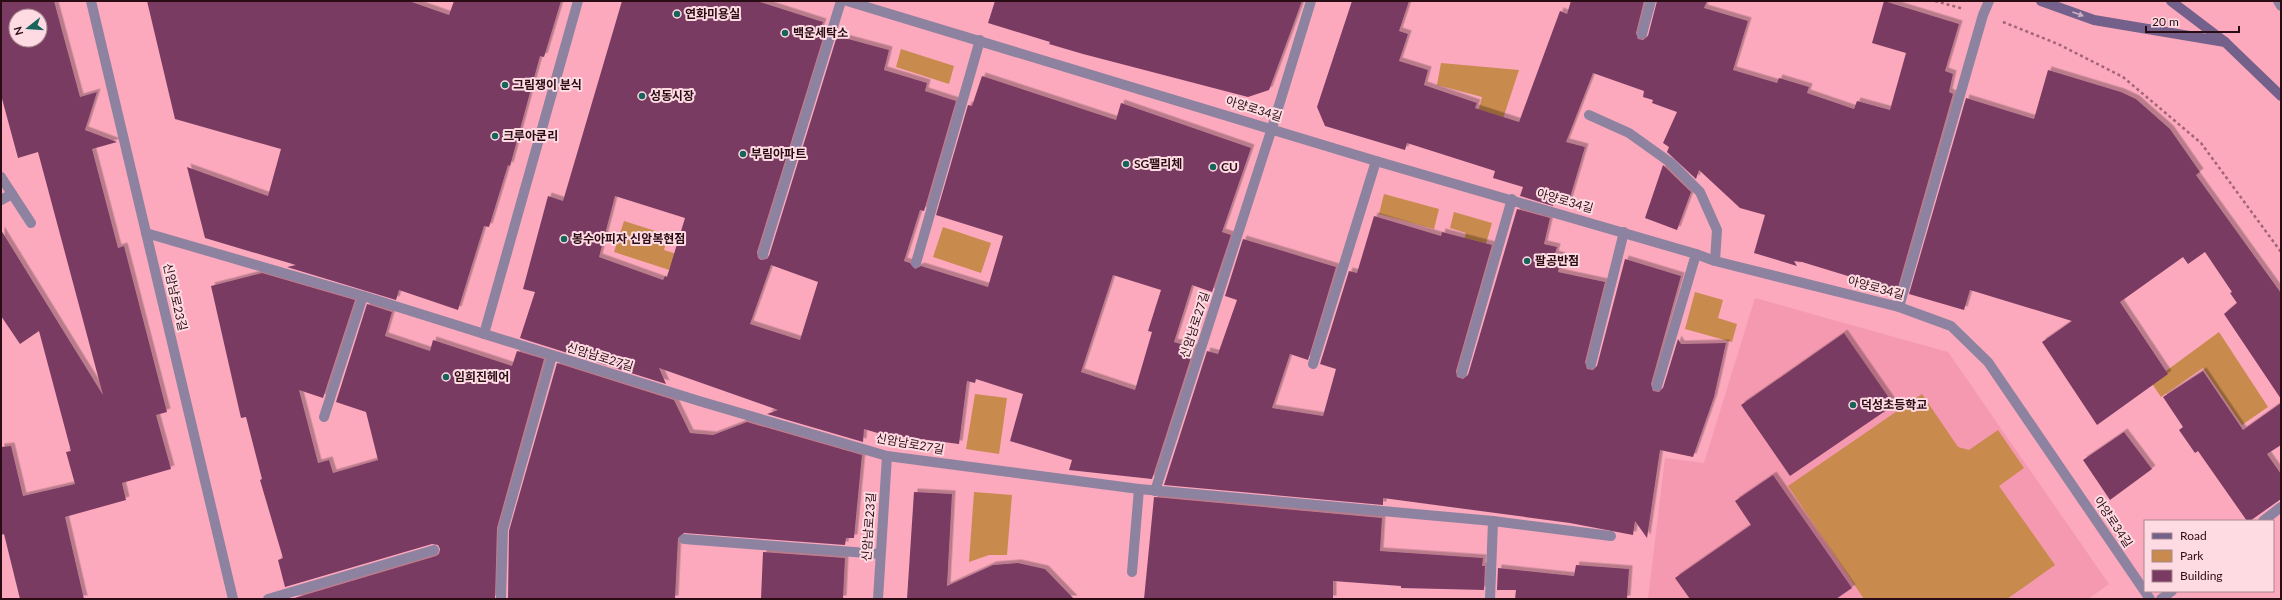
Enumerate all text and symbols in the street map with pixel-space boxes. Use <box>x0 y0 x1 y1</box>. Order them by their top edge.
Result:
place label: 연화미용실 <box>685 6 740 21</box>
north arrow <box>8 8 48 48</box>
scale bar <box>2146 8 2239 34</box>
marker: 연화미용실 <box>672 9 682 19</box>
one-way arrow <box>2072 12 2084 18</box>
text: 20 m <box>2152 14 2179 29</box>
text: N <box>11 25 25 37</box>
place label: 백운세탁소 <box>793 25 848 40</box>
marker: 백운세탁소 <box>780 28 790 38</box>
place label: 그림쟁이 분식 <box>513 77 582 92</box>
marker: 그림쟁이 분식 <box>500 80 510 90</box>
place label: 성동시장 <box>650 88 694 103</box>
marker: 성동시장 <box>637 91 647 101</box>
street label: 아양로34길 <box>1224 93 1284 124</box>
place label: 크루아쿤리 <box>503 128 558 143</box>
marker: 크루아쿤리 <box>490 131 500 141</box>
place label: 부림아파트 <box>751 146 806 161</box>
marker: 부림아파트 <box>738 149 748 159</box>
place label: SG팰리체 <box>1134 156 1182 171</box>
marker: SG팰리체 <box>1121 159 1131 169</box>
place label: CU <box>1221 159 1238 174</box>
marker: CU <box>1208 162 1218 172</box>
street label: 아양로34길 <box>1535 185 1595 216</box>
place label: 봉수아피자 신암복현점 <box>572 231 685 246</box>
marker: 봉수아피자 신암복현점 <box>559 234 569 244</box>
place label: 팔공반점 <box>1535 253 1579 268</box>
marker: 팔공반점 <box>1522 256 1532 266</box>
street label: 신암남로23길 <box>160 262 191 332</box>
street label: 아양로34길 <box>1846 273 1906 302</box>
street label: 신암남로27길 <box>1177 290 1212 360</box>
street label: 신암남로27길 <box>565 339 635 374</box>
place label: 임희진헤어 <box>454 369 509 384</box>
marker: 임희진헤어 <box>441 372 451 382</box>
place label: 덕성초등학교 <box>1861 397 1927 412</box>
marker: 덕성초등학교 <box>1848 400 1858 410</box>
street label: 신암남로27길 <box>875 430 945 457</box>
street label: 신암남로23길 <box>859 492 878 562</box>
street label: 아양로34길 <box>2091 493 2136 550</box>
legend <box>2144 520 2274 592</box>
text: Road <box>2180 528 2207 543</box>
text: Park <box>2180 548 2204 563</box>
text: Building <box>2180 568 2223 583</box>

